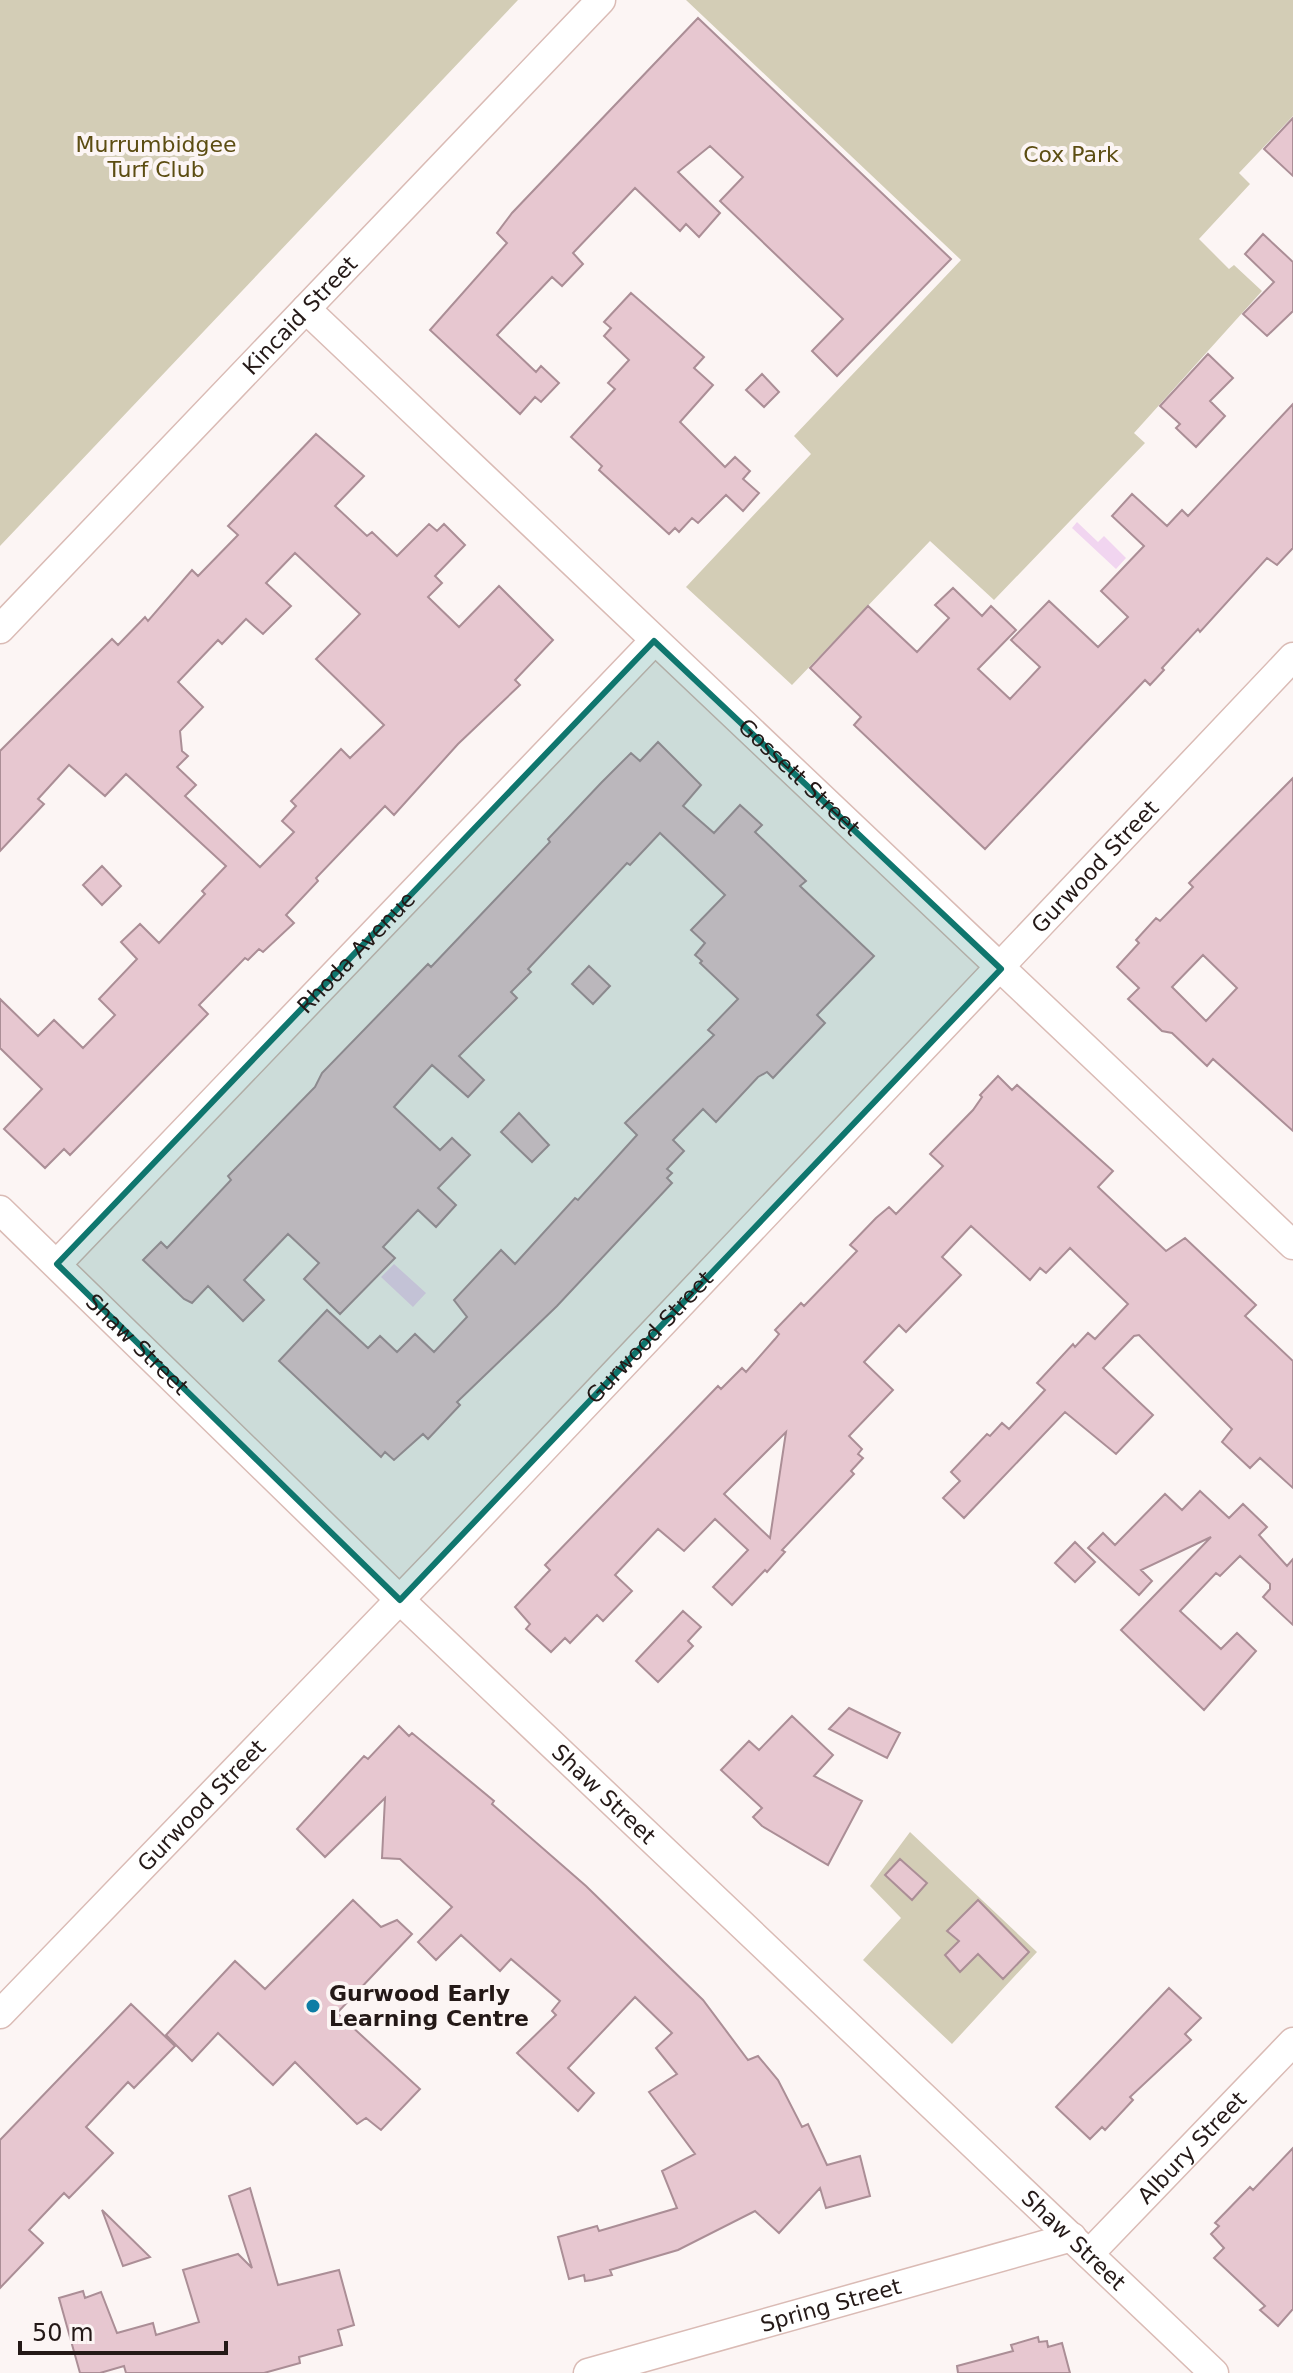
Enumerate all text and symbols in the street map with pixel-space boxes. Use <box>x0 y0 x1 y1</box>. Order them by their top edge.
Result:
park label: Murrumbidgee Turf Club <box>75 132 237 182</box>
park label: Cox Park <box>1023 142 1119 167</box>
street label: Kincaid Street <box>238 251 363 380</box>
street label: Gossett Street <box>733 714 865 841</box>
street label: Gurwood Street <box>1027 795 1164 938</box>
street label: Rhoda Avenue <box>292 886 420 1018</box>
street label: Gurwood Street <box>581 1266 718 1409</box>
street label: Shaw Street <box>81 1289 194 1400</box>
street label: Gurwood Street <box>133 1734 271 1877</box>
street label: Shaw Street <box>547 1739 661 1849</box>
place label: Gurwood Early Learning Centre <box>329 1981 529 2031</box>
marker: Gurwood Early Learning Centre <box>304 1997 322 2015</box>
street label: Albury Street <box>1133 2087 1252 2209</box>
street label: Shaw Street <box>1017 2185 1131 2296</box>
street label: Spring Street <box>758 2274 904 2337</box>
scale bar <box>20 2305 226 2355</box>
text: 50 m <box>32 2319 94 2347</box>

